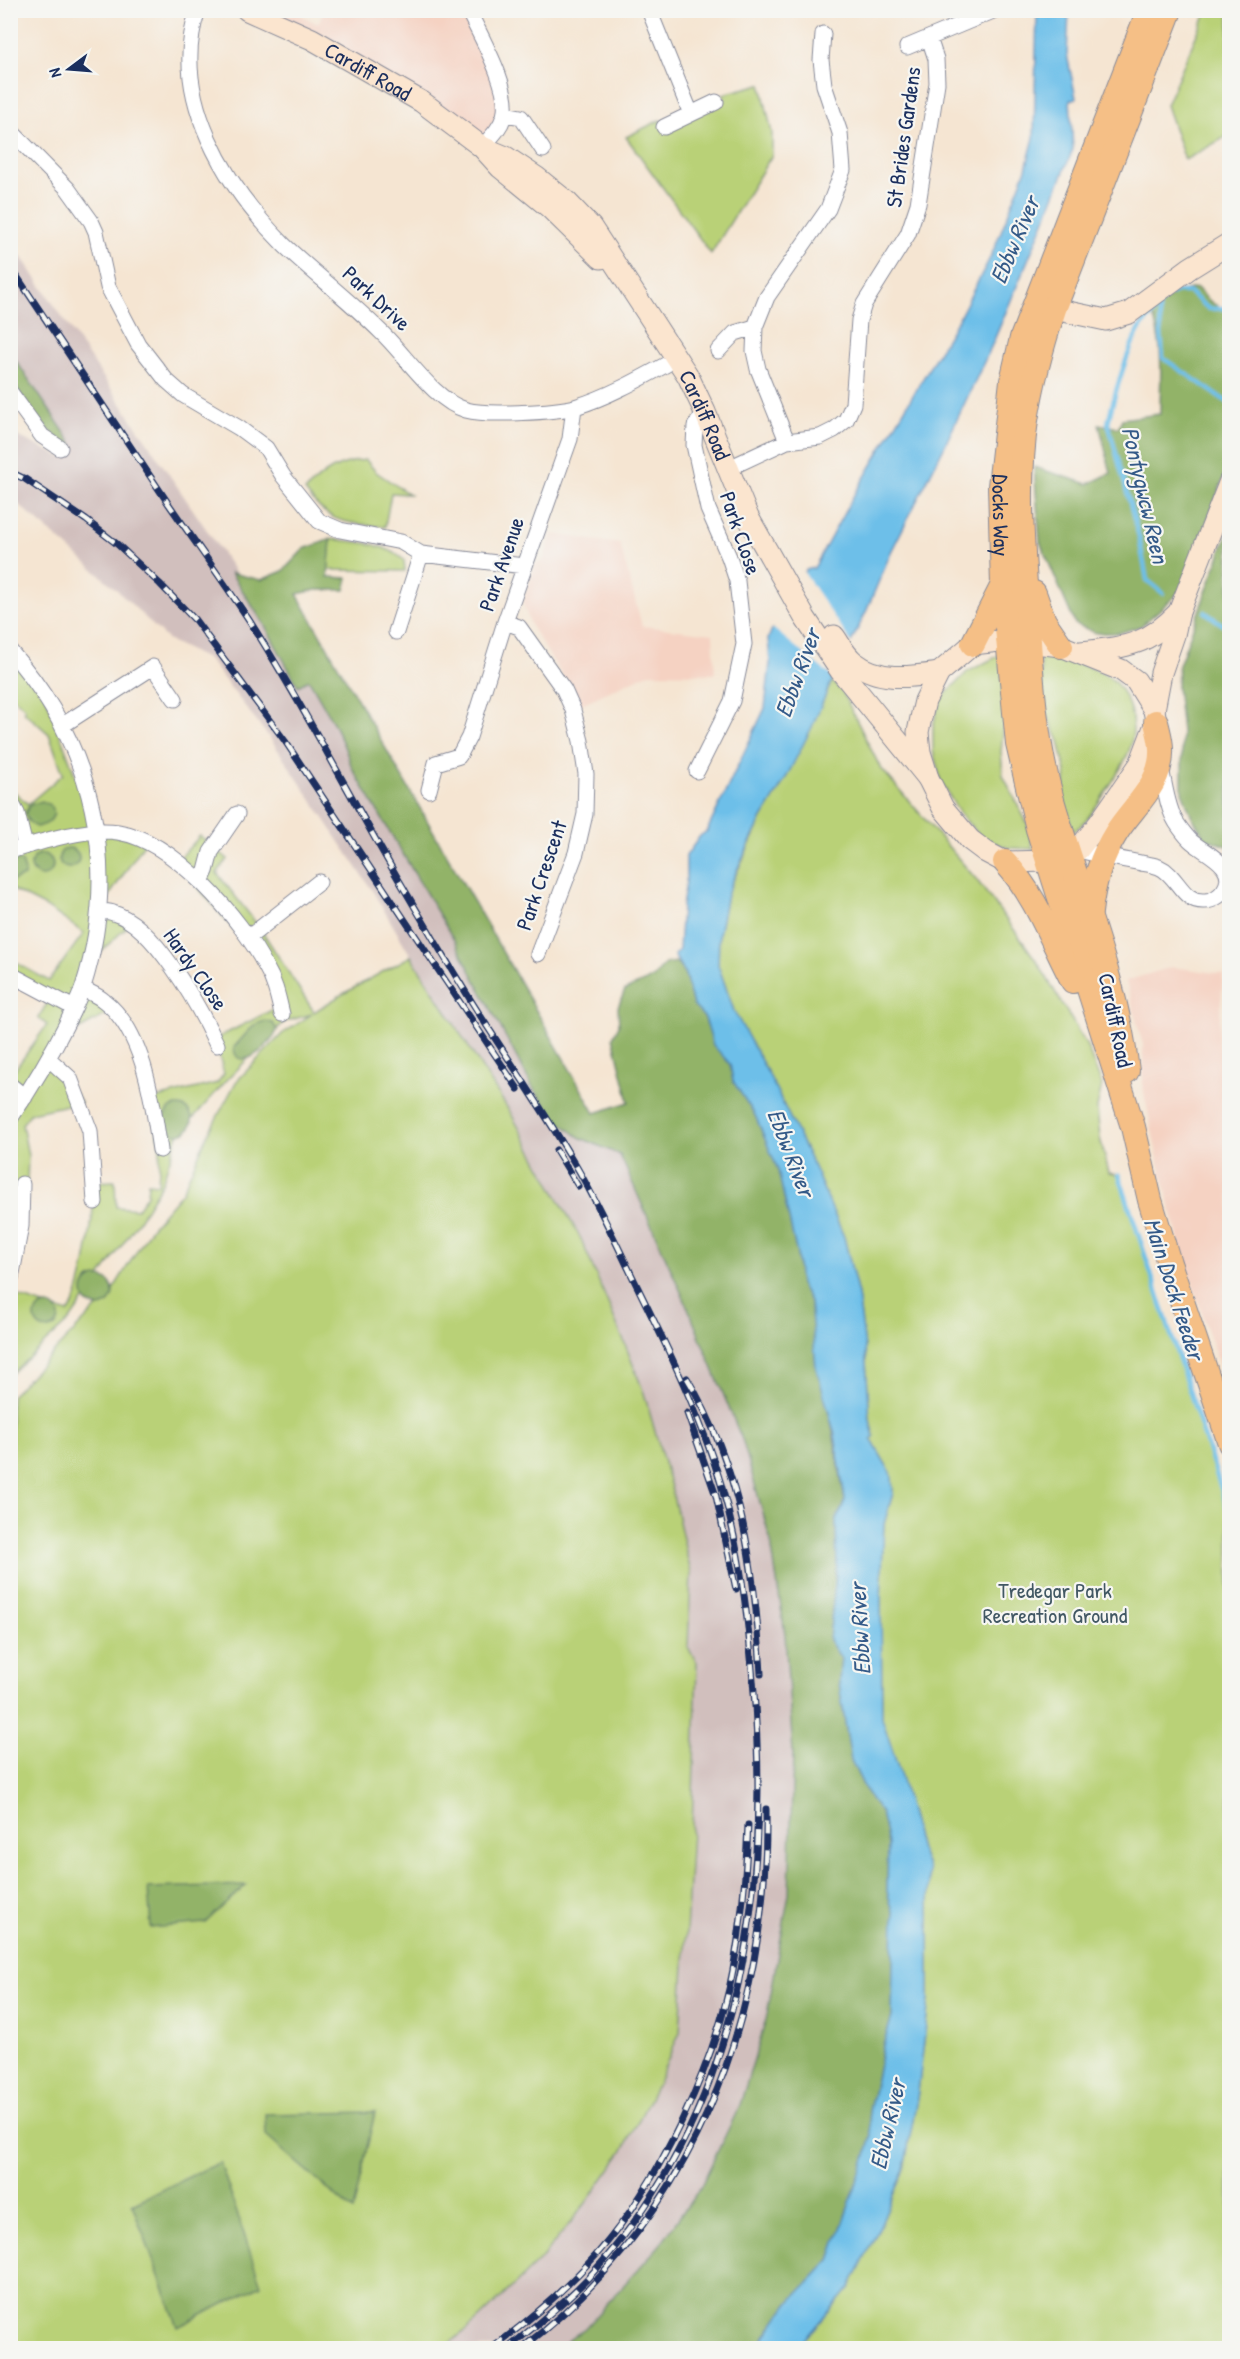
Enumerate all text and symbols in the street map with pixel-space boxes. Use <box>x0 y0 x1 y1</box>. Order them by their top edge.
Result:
street label: Cardiff Road <box>319 34 417 108</box>
north arrow <box>39 39 99 99</box>
street label: St Brides Gardens <box>878 65 928 209</box>
text: N <box>43 66 66 80</box>
water label: Ebbw River <box>981 189 1048 288</box>
street label: Park Drive <box>336 259 418 338</box>
street label: Cardiff Road <box>672 365 738 465</box>
water label: Pontygwcw Reen <box>1114 423 1178 568</box>
street label: Docks Way <box>985 473 1017 557</box>
street label: Park Close <box>713 488 769 579</box>
street label: Park Avenue <box>471 513 531 615</box>
water label: Ebbw River <box>766 622 829 721</box>
street label: Park Crescent <box>508 816 574 934</box>
street label: Hardy Close <box>157 922 235 1016</box>
street label: Cardiff Road <box>1091 970 1141 1070</box>
water label: Ebbw River <box>761 1104 824 1204</box>
water label: Main Dock Feeder <box>1137 1214 1214 1366</box>
park label: Tredegar Park Recreation Ground <box>983 1575 1128 1630</box>
water label: Ebbw River <box>840 1580 877 1676</box>
water label: Ebbw River <box>861 2073 914 2172</box>

